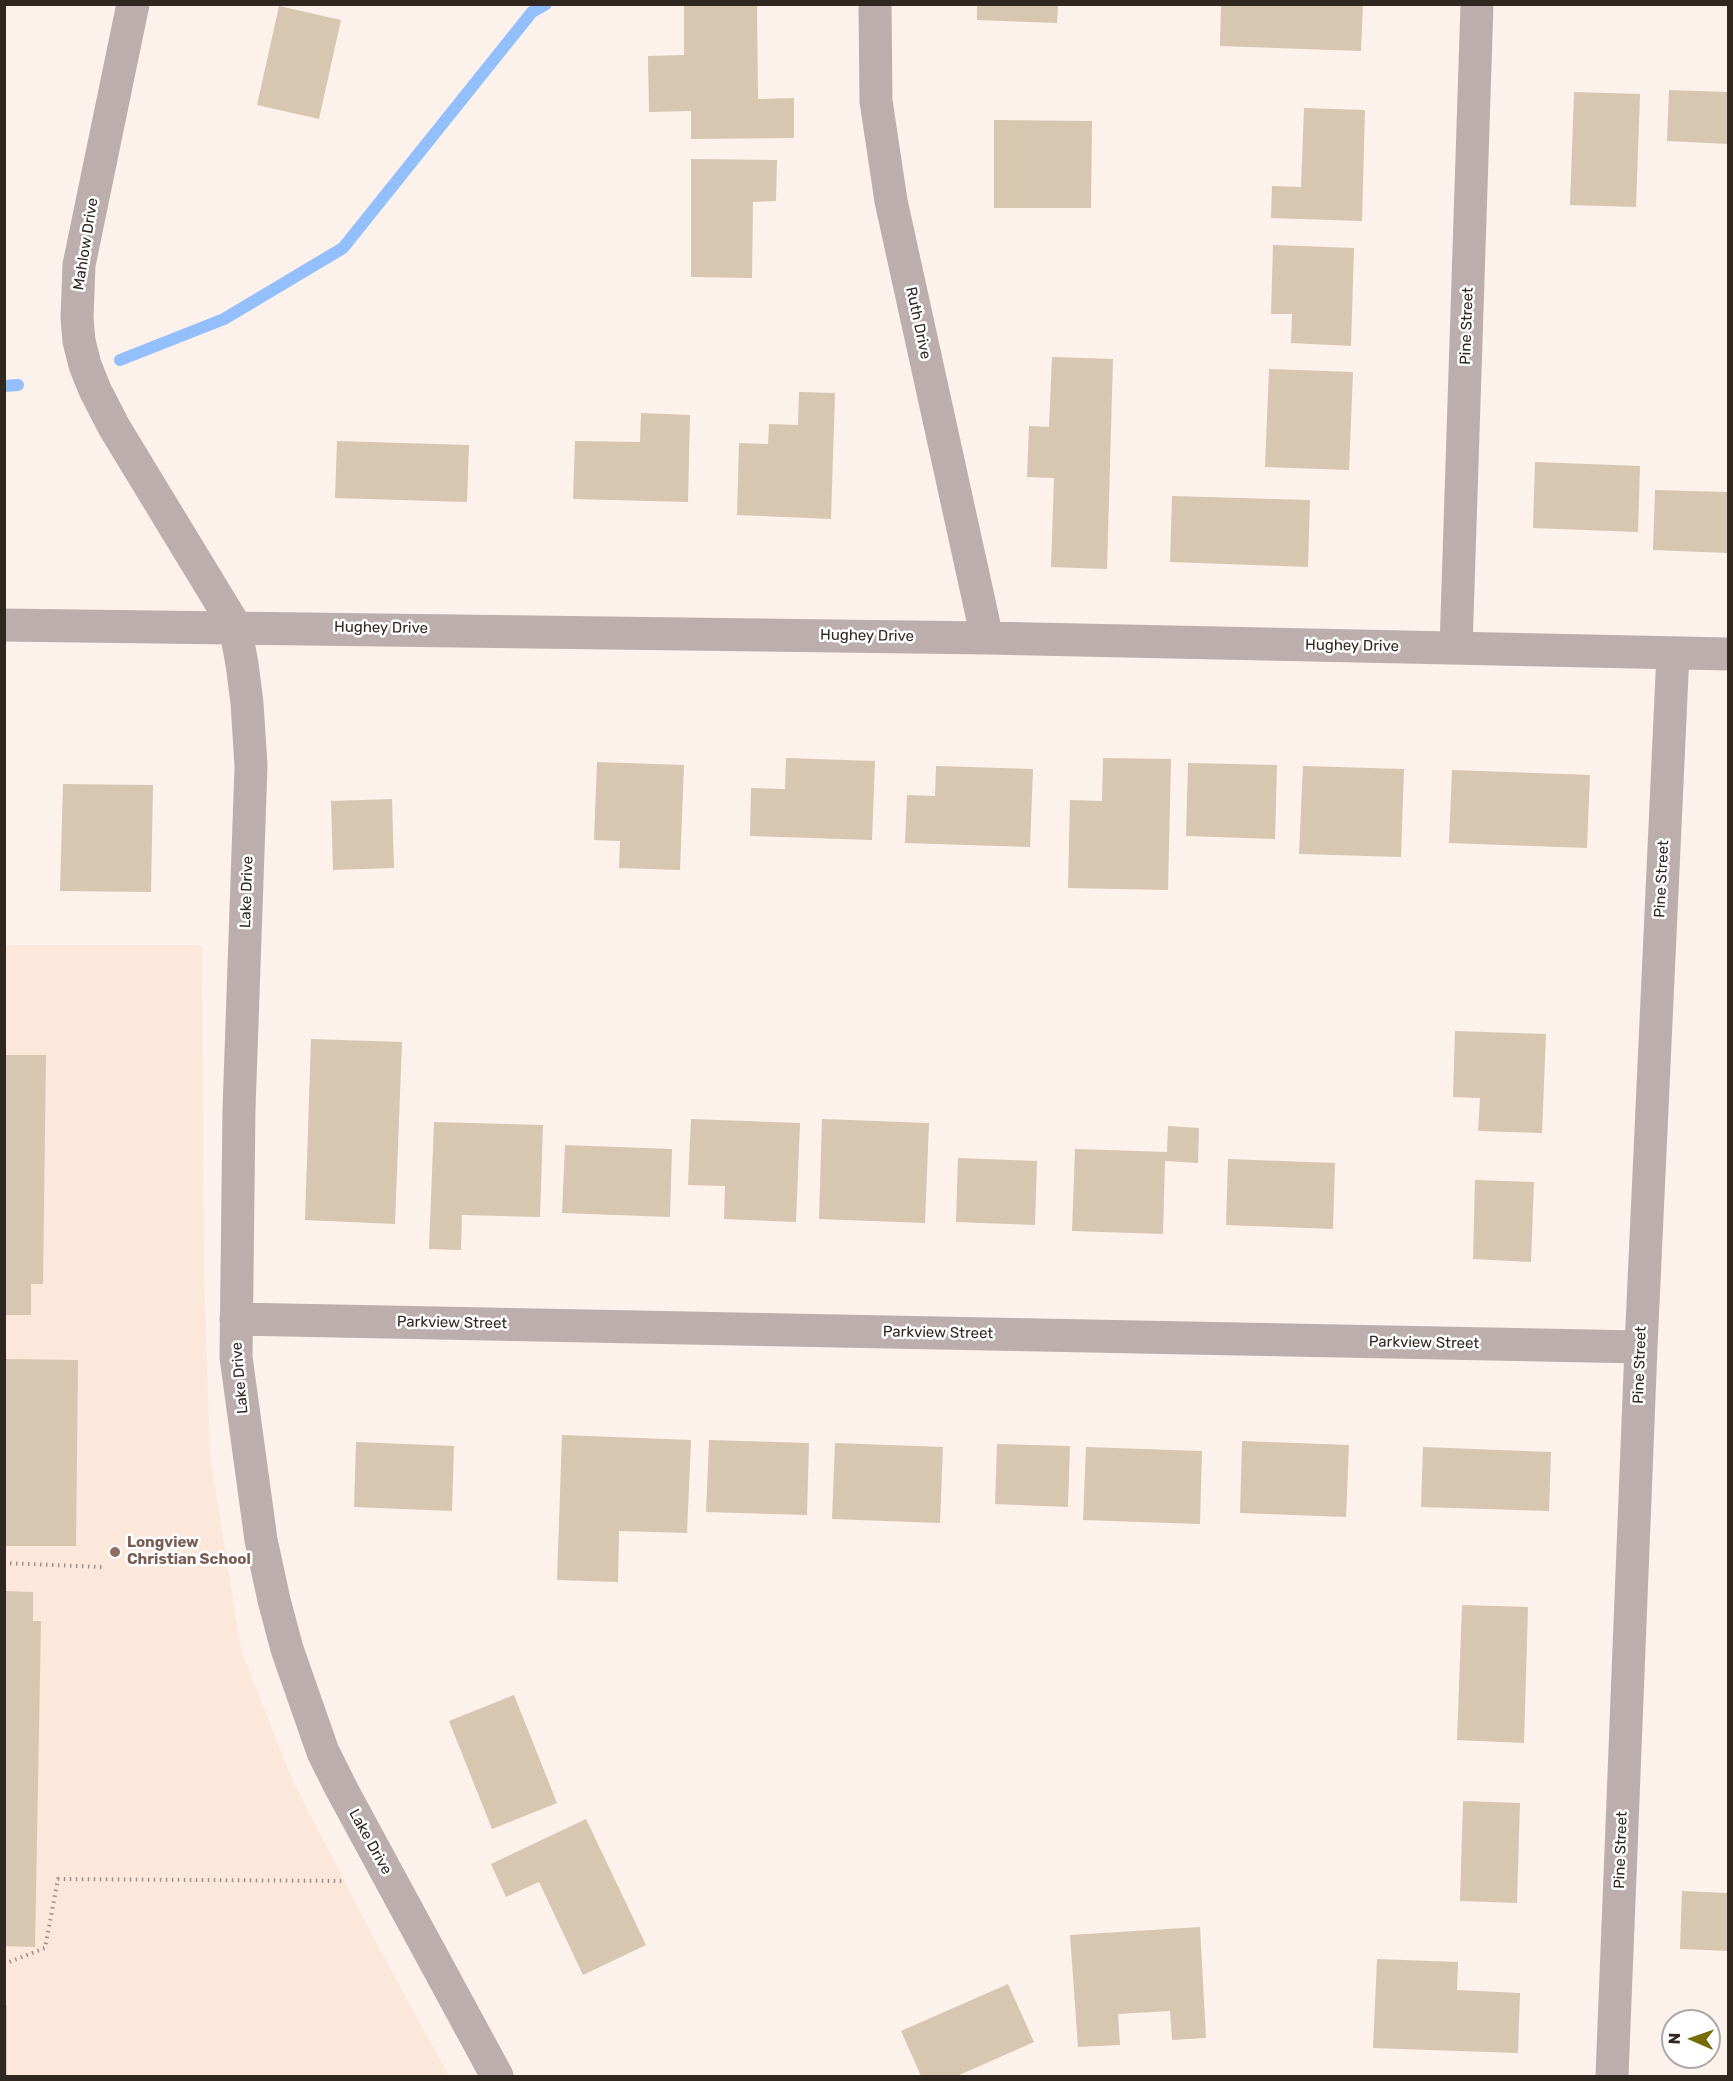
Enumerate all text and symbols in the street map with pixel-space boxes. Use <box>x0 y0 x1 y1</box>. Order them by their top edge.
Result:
street label: Mahlow Drive <box>70 197 102 291</box>
street label: Ruth Drive <box>902 285 934 361</box>
street label: Pine Street <box>1457 287 1477 365</box>
street label: Hughey Drive <box>334 618 428 638</box>
street label: Hughey Drive <box>820 626 914 646</box>
street label: Hughey Drive <box>1305 636 1399 656</box>
street label: Pine Street <box>1651 840 1673 918</box>
street label: Lake Drive <box>237 856 257 928</box>
street label: Parkview Street <box>397 1313 507 1333</box>
street label: Parkview Street <box>883 1323 993 1343</box>
street label: Pine Street <box>1630 1326 1650 1404</box>
street label: Parkview Street <box>1369 1333 1479 1353</box>
street label: Lake Drive <box>228 1341 252 1415</box>
place label: Longview Christian School <box>127 1534 251 1569</box>
marker: Longview Christian School <box>108 1545 122 1559</box>
street label: Lake Drive <box>345 1806 395 1878</box>
street label: Pine Street <box>1611 1811 1631 1889</box>
north arrow <box>1661 2009 1721 2069</box>
text: N <box>1665 2032 1684 2045</box>

